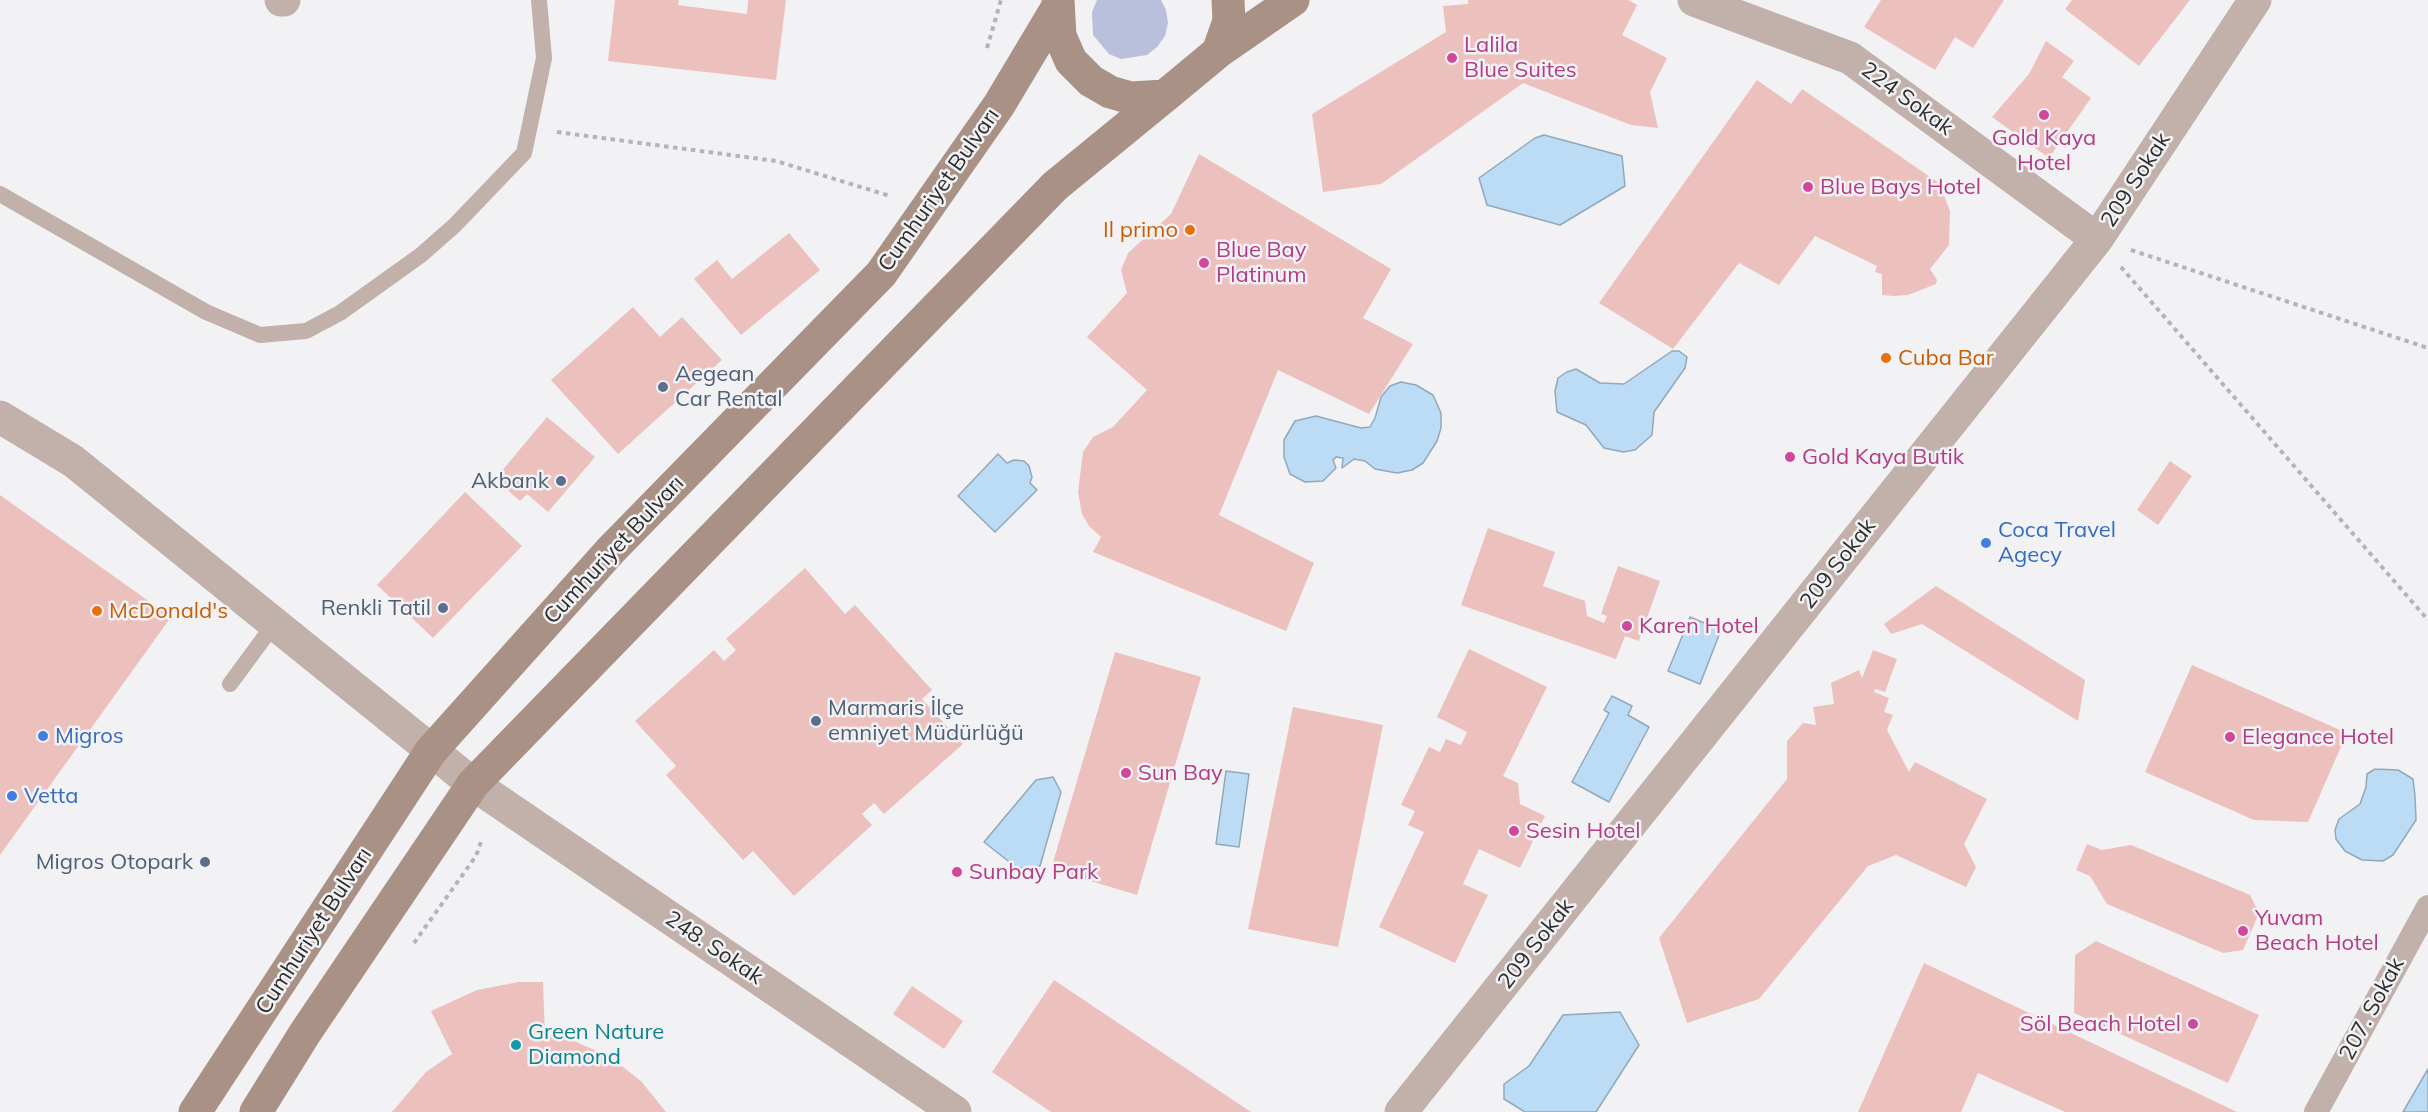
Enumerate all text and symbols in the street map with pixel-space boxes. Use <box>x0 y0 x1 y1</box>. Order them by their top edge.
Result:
place label: Lalila Blue Suites <box>1464 32 1577 84</box>
marker: Lalila Blue Suites <box>1445 51 1459 65</box>
street label: 224 Sokak <box>1856 57 1958 141</box>
street label: Cumhuriyet Bulvarı <box>873 103 1005 277</box>
marker: Gold Kaya Hotel <box>2037 108 2051 122</box>
place label: Gold Kaya Hotel <box>1992 125 2096 176</box>
street label: 209 Sokak <box>2096 128 2176 232</box>
place label: Blue Bays Hotel <box>1820 174 1981 200</box>
marker: Blue Bays Hotel <box>1801 180 1815 194</box>
place label: Il primo <box>1103 217 1178 243</box>
marker: Il primo <box>1183 223 1197 237</box>
place label: Blue Bay Platinum <box>1216 237 1307 288</box>
marker: Blue Bay Platinum <box>1197 256 1211 270</box>
place label: Cuba Bar <box>1898 345 1994 371</box>
marker: Cuba Bar <box>1879 351 1893 365</box>
place label: Aegean Car Rental <box>675 361 783 412</box>
marker: Aegean Car Rental <box>656 380 670 394</box>
place label: Gold Kaya Butik <box>1802 444 1964 470</box>
marker: Gold Kaya Butik <box>1783 450 1797 464</box>
place label: Akbank <box>471 468 549 494</box>
street label: Cumhuriyet Bulvarı <box>538 470 690 630</box>
marker: Akbank <box>554 474 568 488</box>
street label: 209 Sokak <box>1795 514 1881 614</box>
place label: Coca Travel Agecy <box>1998 517 2116 568</box>
marker: Coca Travel Agecy <box>1979 536 1993 550</box>
place label: Renkli Tatil <box>321 595 431 621</box>
place label: McDonald's <box>109 598 228 624</box>
marker: Renkli Tatil <box>436 601 450 615</box>
marker: McDonald's <box>90 604 104 618</box>
place label: Karen Hotel <box>1639 613 1759 639</box>
marker: Karen Hotel <box>1620 619 1634 633</box>
place label: Marmaris İlçe emniyet Müdürlüğü <box>828 695 1024 746</box>
marker: Marmaris İlçe emniyet Müdürlüğü <box>809 714 823 728</box>
place label: Migros <box>55 723 124 749</box>
place label: Elegance Hotel <box>2242 724 2394 750</box>
marker: Migros <box>36 729 50 743</box>
marker: Elegance Hotel <box>2223 730 2237 744</box>
place label: Sun Bay <box>1138 760 1223 786</box>
marker: Sun Bay <box>1119 766 1133 780</box>
place label: Vetta <box>24 783 78 809</box>
marker: Vetta <box>5 789 19 803</box>
place label: Sesin Hotel <box>1526 818 1641 844</box>
marker: Sesin Hotel <box>1507 824 1521 838</box>
street label: Cumhuriyet Bulvarı <box>250 843 378 1019</box>
place label: Migros Otopark <box>36 849 193 875</box>
marker: Migros Otopark <box>198 855 212 869</box>
place label: Sunbay Park <box>969 859 1098 885</box>
marker: Sunbay Park <box>950 865 964 879</box>
street label: 209 Sokak <box>1493 894 1579 994</box>
place label: Yuvam Beach Hotel <box>2255 905 2379 956</box>
street label: 248. Sokak <box>660 906 768 990</box>
marker: Yuvam Beach Hotel <box>2236 924 2250 938</box>
street label: 207. Sokak <box>2334 953 2410 1065</box>
place label: Söl Beach Hotel <box>2020 1011 2181 1037</box>
marker: Söl Beach Hotel <box>2186 1017 2200 1031</box>
place label: Green Nature Diamond <box>528 1019 664 1070</box>
marker: Green Nature Diamond <box>509 1038 523 1052</box>

